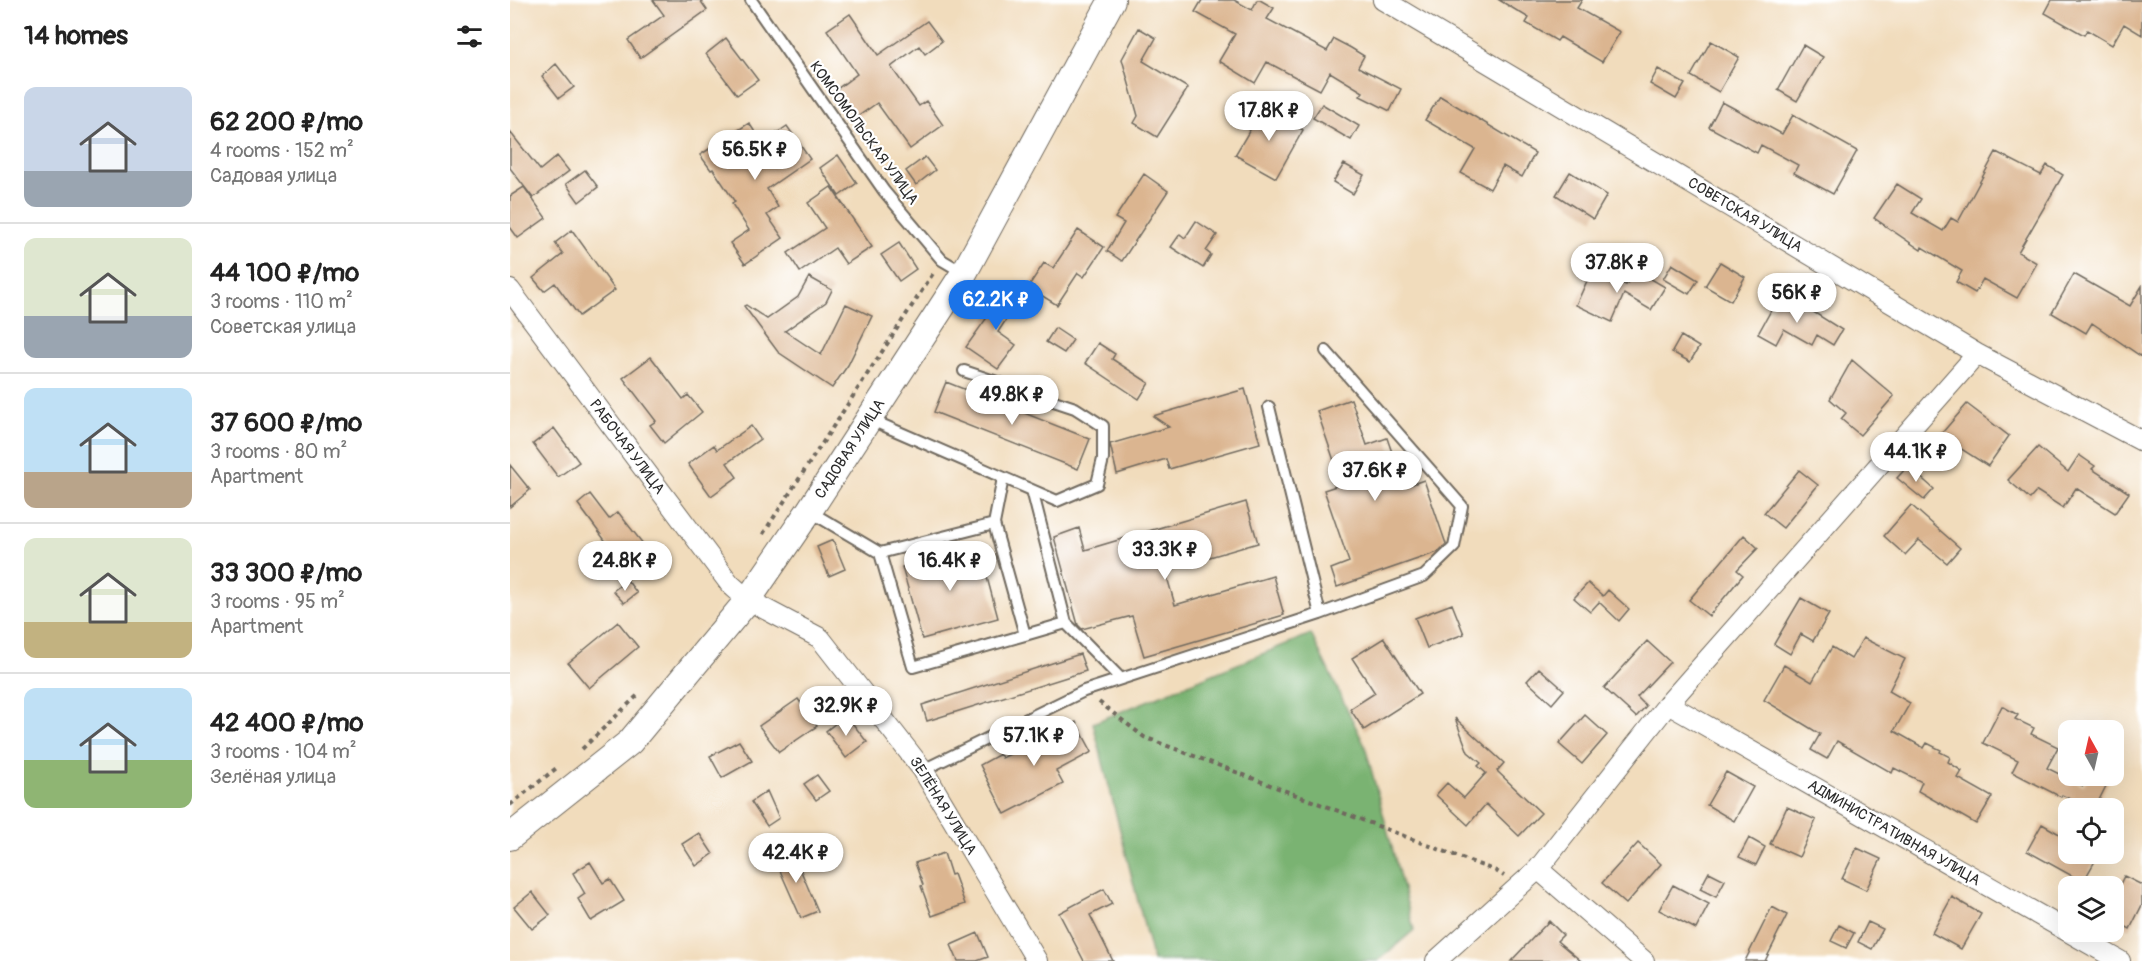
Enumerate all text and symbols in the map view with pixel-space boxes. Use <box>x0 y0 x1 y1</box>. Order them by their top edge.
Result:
text: 14 homes <box>24 20 128 52</box>
icon: filters <box>453 20 486 53</box>
street label: КОМСОМОЛЬСКАЯ УЛИЦА <box>805 57 923 209</box>
pin: 17.8K ₽ <box>1214 91 1324 142</box>
text: 17.8K ₽ <box>1238 98 1300 123</box>
text: 62 200 ₽/mo <box>210 106 363 138</box>
icon: home <box>72 111 144 183</box>
pin: 56.5K ₽ <box>700 130 810 181</box>
text: 56.5K ₽ <box>722 137 788 162</box>
text: 4 rooms · 152 m² <box>210 138 354 163</box>
text: Садовая улица <box>210 163 337 188</box>
street label: СОВЕТСКАЯ УЛИЦА <box>1684 173 1806 257</box>
pin: 37.8K ₽ <box>1562 243 1672 294</box>
text: 37.8K ₽ <box>1585 250 1649 275</box>
text: 44 100 ₽/mo <box>210 257 359 289</box>
icon: home <box>72 262 144 334</box>
pin: 56K ₽ <box>1755 273 1839 324</box>
pin: 62.2K ₽ <box>941 280 1051 331</box>
text: 56K ₽ <box>1772 280 1822 305</box>
text: 62.2K ₽ <box>963 287 1029 312</box>
text: 3 rooms · 110 m² <box>210 289 353 314</box>
text: Советская улица <box>210 314 356 339</box>
pin: 49.8K ₽ <box>957 375 1067 426</box>
text: 49.8K ₽ <box>980 382 1044 407</box>
street label: САДОВАЯ УЛИЦА <box>811 395 889 502</box>
street label: РАБОЧАЯ УЛИЦА <box>585 396 669 498</box>
text: 37 600 ₽/mo <box>210 407 362 439</box>
icon: home <box>72 412 144 484</box>
pin: 44.1K ₽ <box>1861 432 1971 483</box>
text: 3 rooms · 80 m² <box>210 439 347 464</box>
text: 44.1K ₽ <box>1884 439 1948 464</box>
pin: 37.6K ₽ <box>1320 451 1430 502</box>
text: 37.6K ₽ <box>1342 458 1408 483</box>
text: Apartment <box>210 464 303 489</box>
pin: 33.3K ₽ <box>1110 530 1220 581</box>
text: 33.3K ₽ <box>1132 537 1198 562</box>
pin: 24.8K ₽ <box>570 541 680 592</box>
pin: 16.4K ₽ <box>895 541 1005 592</box>
text: 24.8K ₽ <box>592 548 658 573</box>
text: 16.4K ₽ <box>918 548 982 573</box>
text: 33 300 ₽/mo <box>210 557 362 589</box>
icon: home <box>72 562 144 634</box>
text: 3 rooms · 95 m² <box>210 589 345 614</box>
text: Apartment <box>210 614 303 639</box>
pin: 32.9K ₽ <box>791 686 901 737</box>
text: 32.9K ₽ <box>813 693 879 718</box>
text: 42 400 ₽/mo <box>210 707 363 739</box>
icon: home <box>72 712 144 784</box>
pin: 57.1K ₽ <box>979 716 1089 767</box>
north arrow <box>2058 720 2124 786</box>
map controls <box>2058 720 2124 942</box>
text: 57.1K ₽ <box>1003 723 1065 748</box>
text: 3 rooms · 104 m² <box>210 739 357 764</box>
street label: ЗЕЛЁНАЯ УЛИЦА <box>905 753 981 859</box>
text: Зелёная улица <box>210 764 336 789</box>
street label: АДМИНИСТРАТИВНАЯ УЛИЦА <box>1804 776 1984 890</box>
button: locate <box>2058 798 2124 864</box>
pin: 42.4K ₽ <box>741 833 851 884</box>
text: 42.4K ₽ <box>762 840 830 865</box>
button: layers <box>2058 876 2124 942</box>

